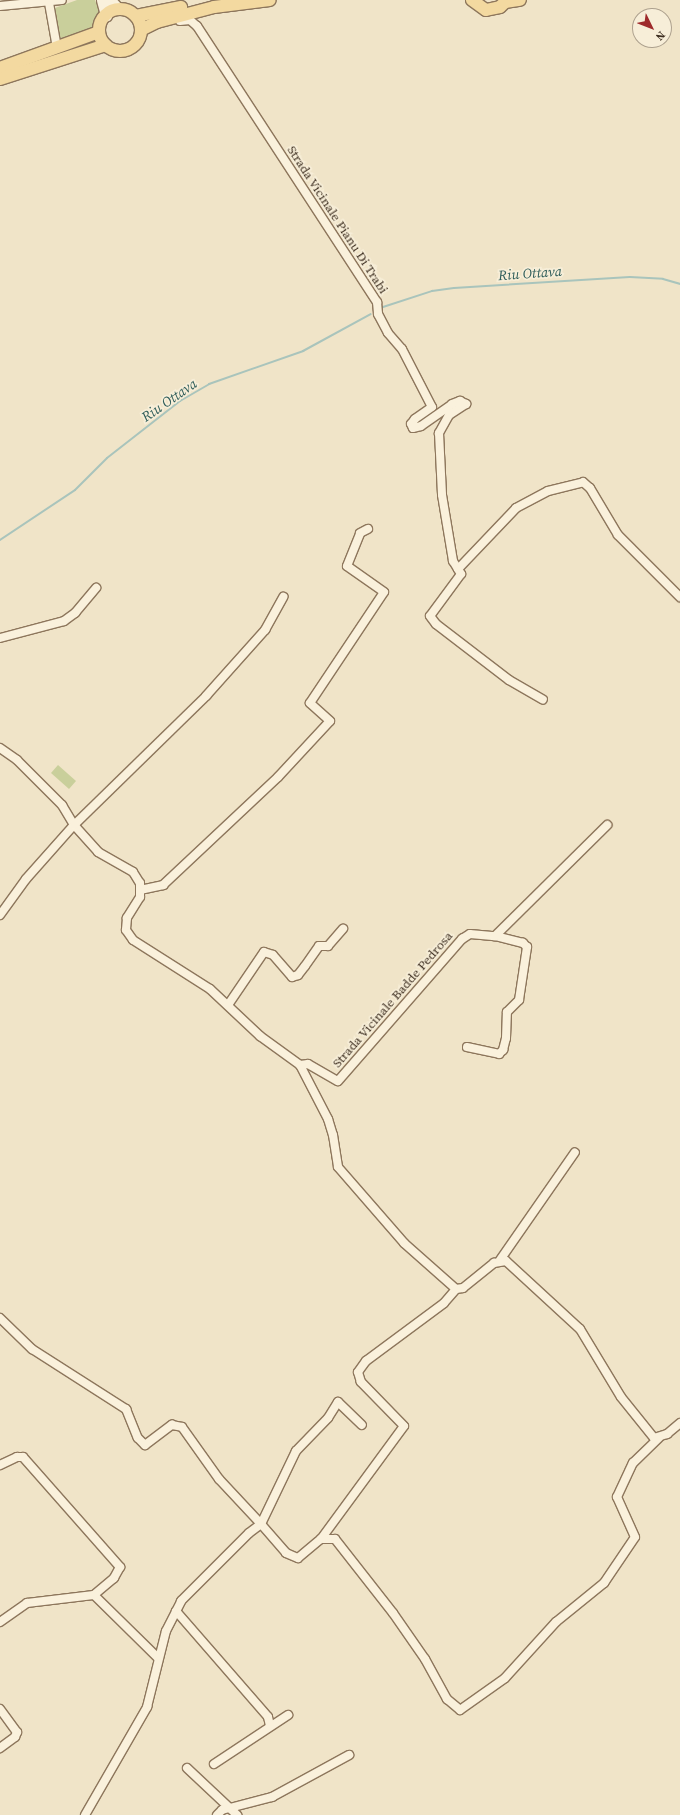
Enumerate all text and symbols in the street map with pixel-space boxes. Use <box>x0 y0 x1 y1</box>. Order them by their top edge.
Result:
north arrow <box>632 8 672 48</box>
text: N <box>652 28 669 44</box>
street label: Strada Vicinale Pianu Di Trabi <box>283 143 391 297</box>
water label: Riu Ottava <box>498 262 562 284</box>
water label: Riu Ottava <box>138 375 200 425</box>
street label: Strada Vicinale Badde Pedrosa <box>330 929 456 1071</box>

